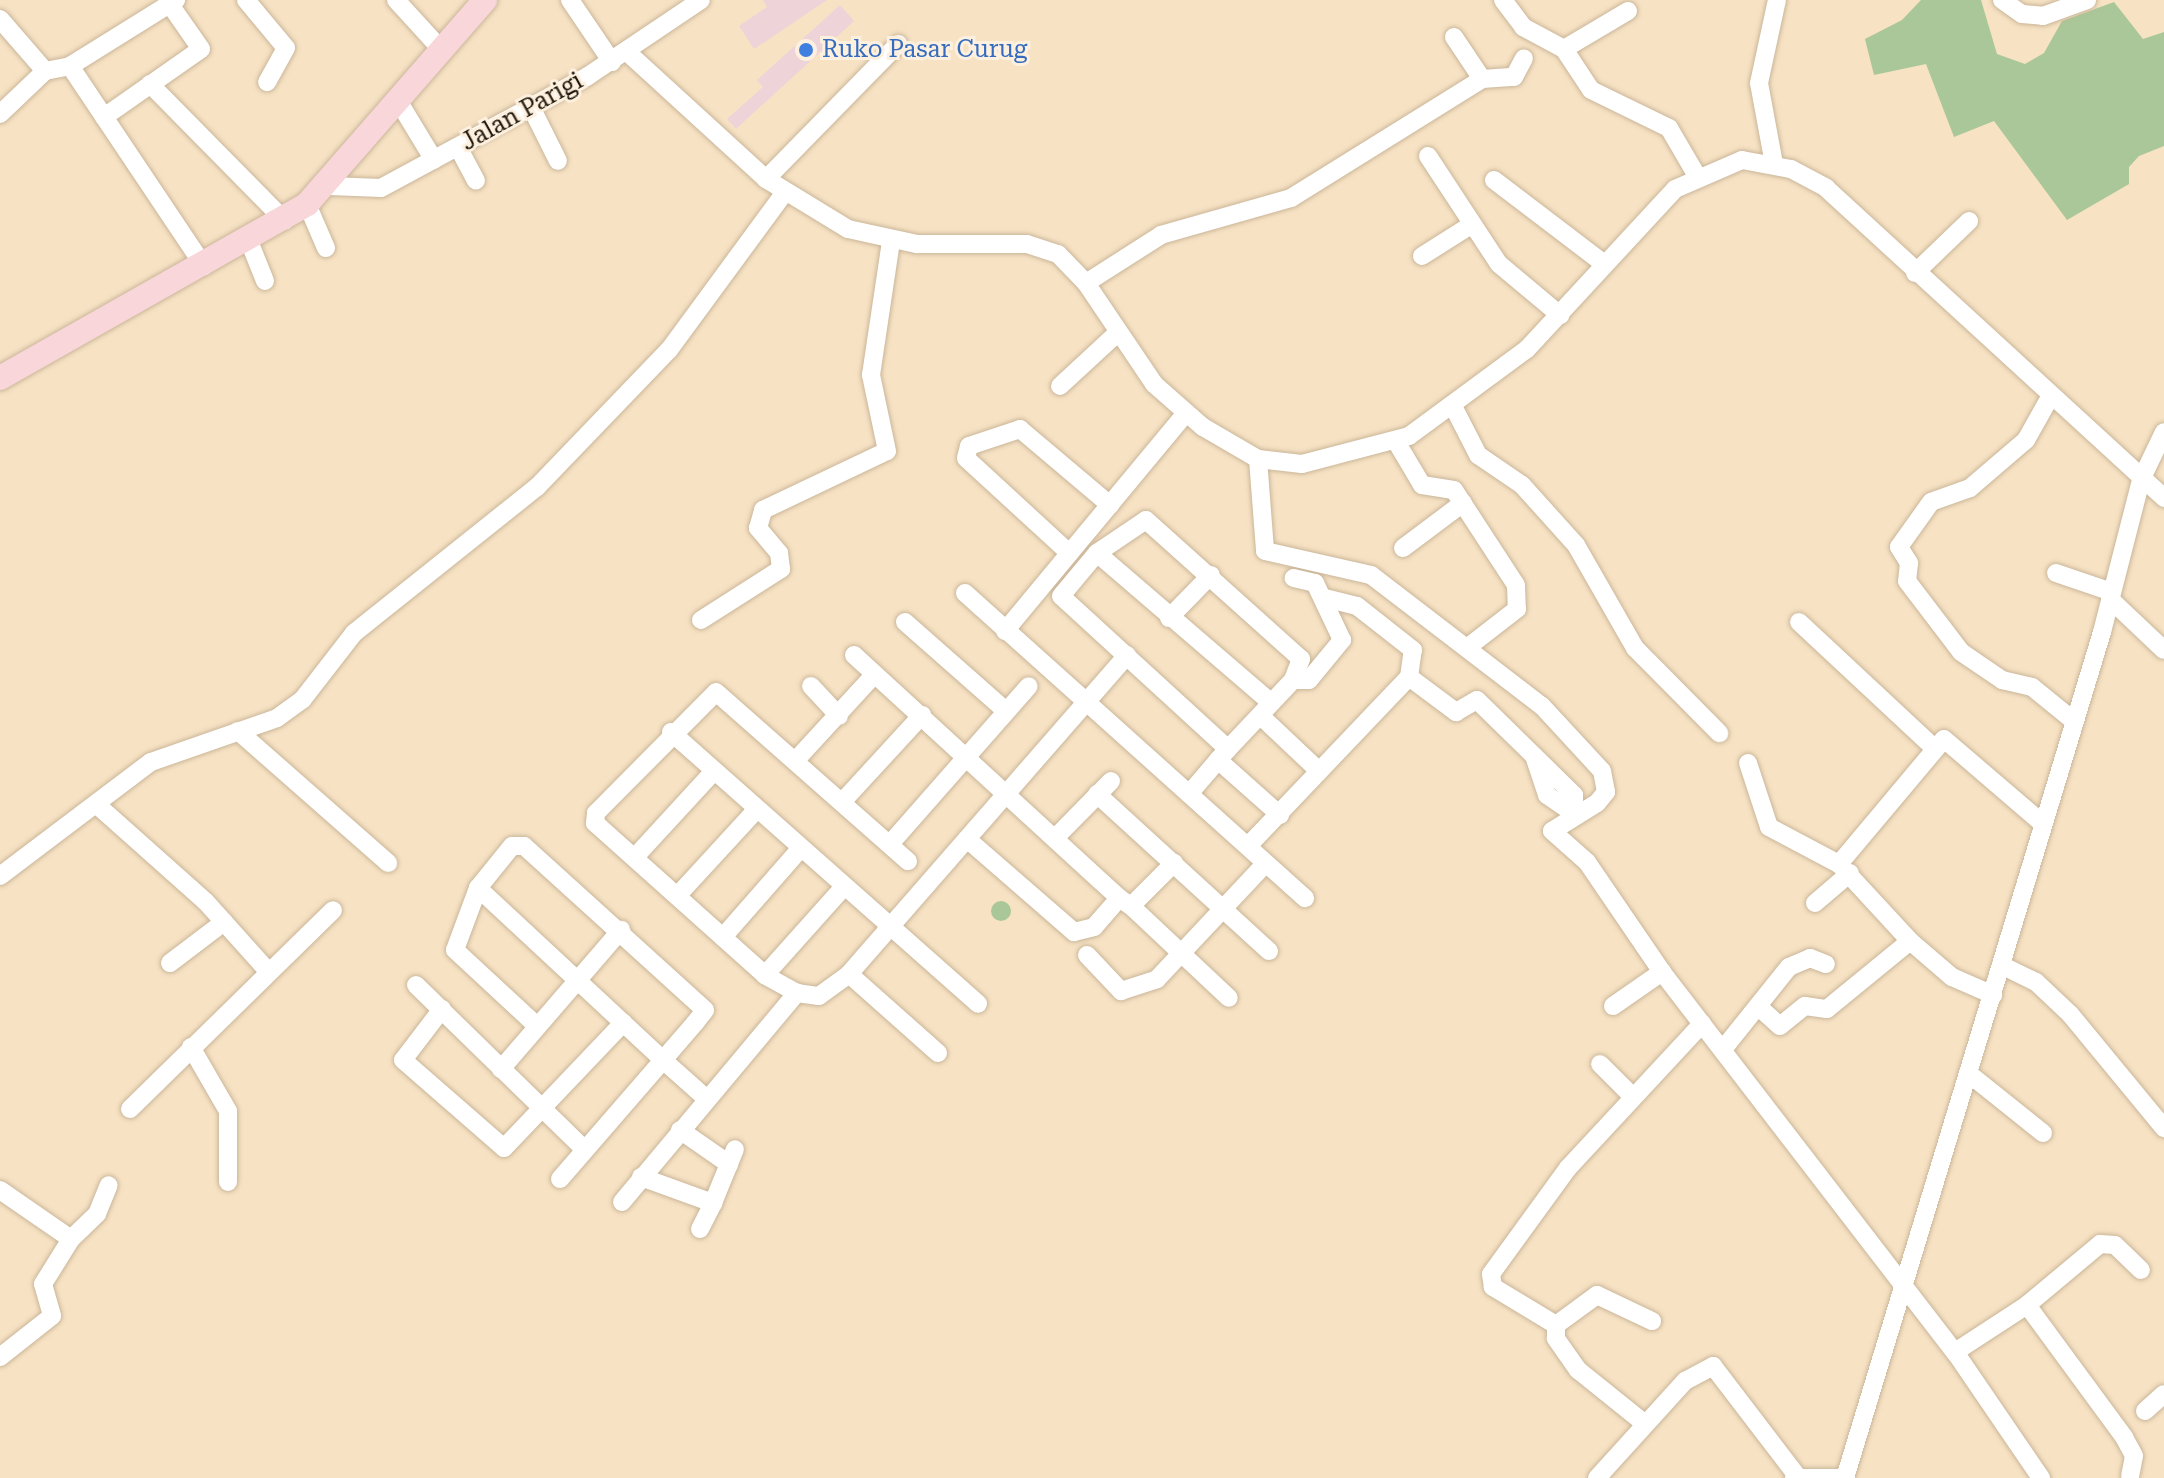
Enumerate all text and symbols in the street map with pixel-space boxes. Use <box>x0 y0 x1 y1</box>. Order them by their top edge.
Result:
place label: Ruko Pasar Curug <box>822 36 1027 64</box>
marker: Ruko Pasar Curug <box>797 41 815 59</box>
street label: Jalan Parigi <box>456 67 588 157</box>

